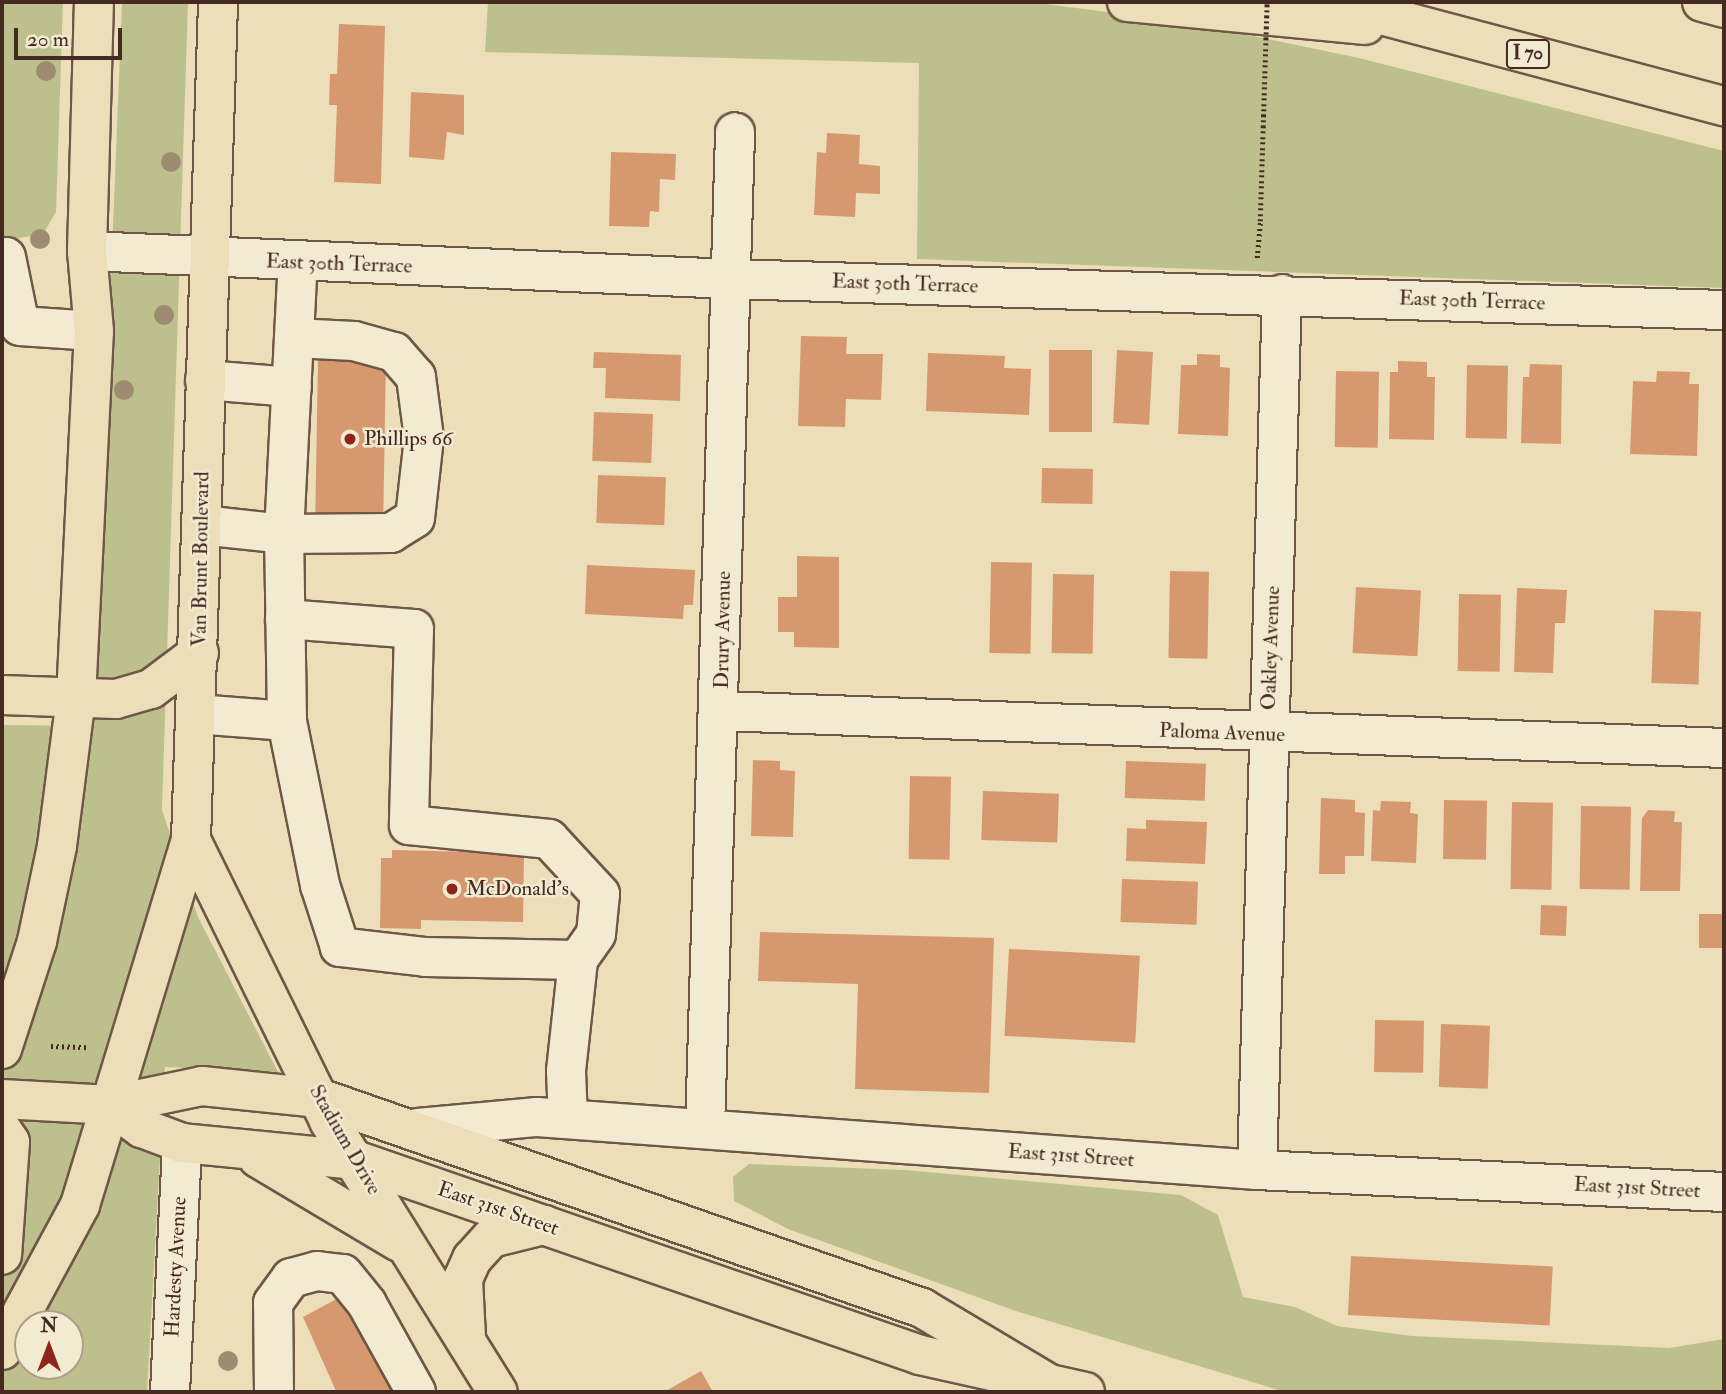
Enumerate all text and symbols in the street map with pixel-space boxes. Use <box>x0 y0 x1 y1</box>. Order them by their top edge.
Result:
scale bar <box>18 14 126 58</box>
text: 20 m <box>27 26 69 53</box>
road number: I 70 <box>1505 38 1551 70</box>
street label: East 30th Terrace <box>265 249 413 279</box>
street label: East 30th Terrace <box>831 269 979 299</box>
street label: East 30th Terrace <box>1398 286 1546 316</box>
place label: Phillips 66 <box>364 426 453 452</box>
marker: Phillips 66 <box>342 431 358 447</box>
street label: Van Brunt Boulevard <box>187 471 215 647</box>
street label: Drury Avenue <box>709 571 737 689</box>
street label: Oakley Avenue <box>1256 585 1286 711</box>
street label: Paloma Avenue <box>1159 718 1285 748</box>
place label: McDonald's <box>466 876 569 902</box>
marker: McDonald's <box>444 881 460 897</box>
street label: Stadium Drive <box>303 1081 387 1199</box>
street label: East 31st Street <box>1007 1139 1135 1173</box>
street label: East 31st Street <box>1573 1172 1701 1204</box>
street label: East 31st Street <box>434 1176 562 1242</box>
street label: Hardesty Avenue <box>160 1196 192 1338</box>
north arrow <box>14 1310 84 1380</box>
text: N <box>40 1314 58 1338</box>

